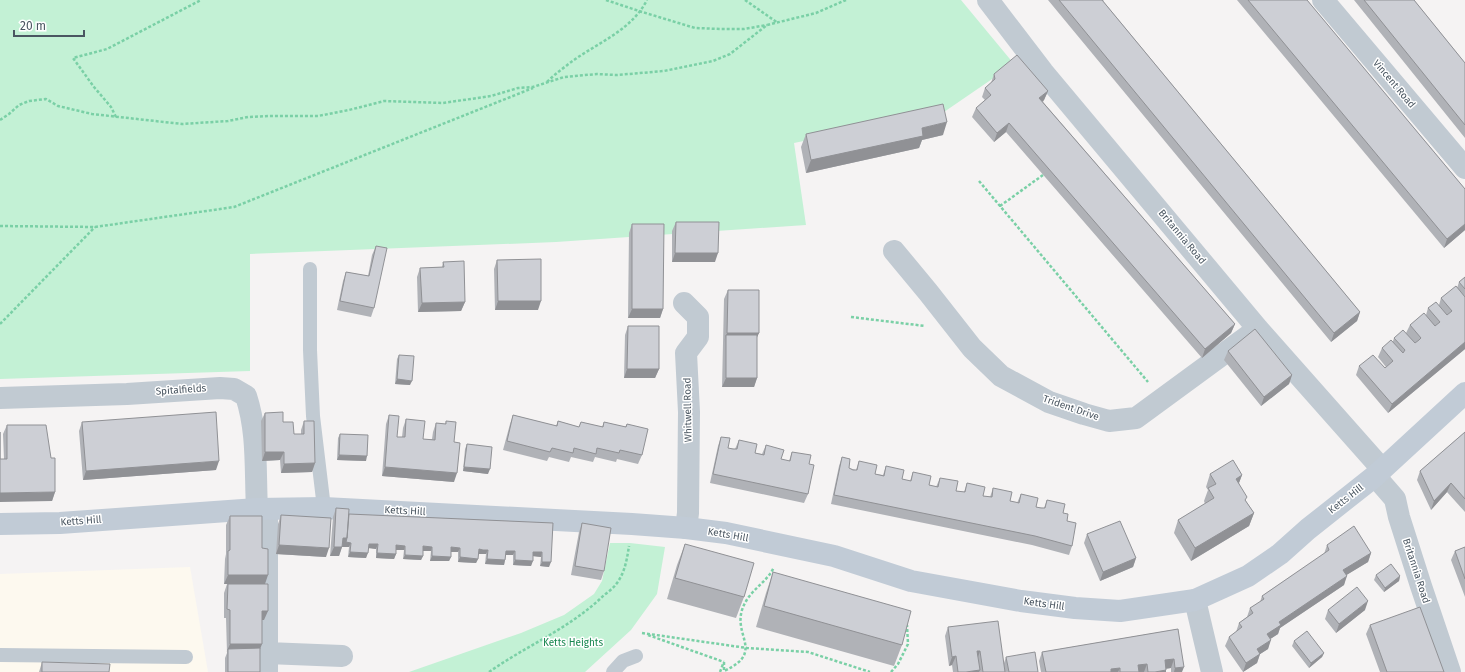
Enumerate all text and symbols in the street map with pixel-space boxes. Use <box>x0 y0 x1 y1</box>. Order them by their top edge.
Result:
scale bar <box>14 12 84 38</box>
text: 20 m <box>20 19 46 33</box>
street label: Vincent Road <box>1370 57 1418 111</box>
street label: Britannia Road <box>1156 207 1208 267</box>
street label: Whitwell Road <box>681 378 695 442</box>
street label: Spitalfields <box>155 382 207 398</box>
street label: Trident Drive <box>1041 393 1101 423</box>
street label: Ketts Hill <box>1326 482 1366 516</box>
street label: Ketts Hill <box>384 504 426 518</box>
street label: Ketts Hill <box>60 514 102 528</box>
street label: Ketts Hill <box>707 526 749 544</box>
street label: Britannia Road <box>1400 537 1432 605</box>
street label: Ketts Hill <box>1023 595 1065 613</box>
park label: Ketts Heights <box>543 637 603 649</box>

